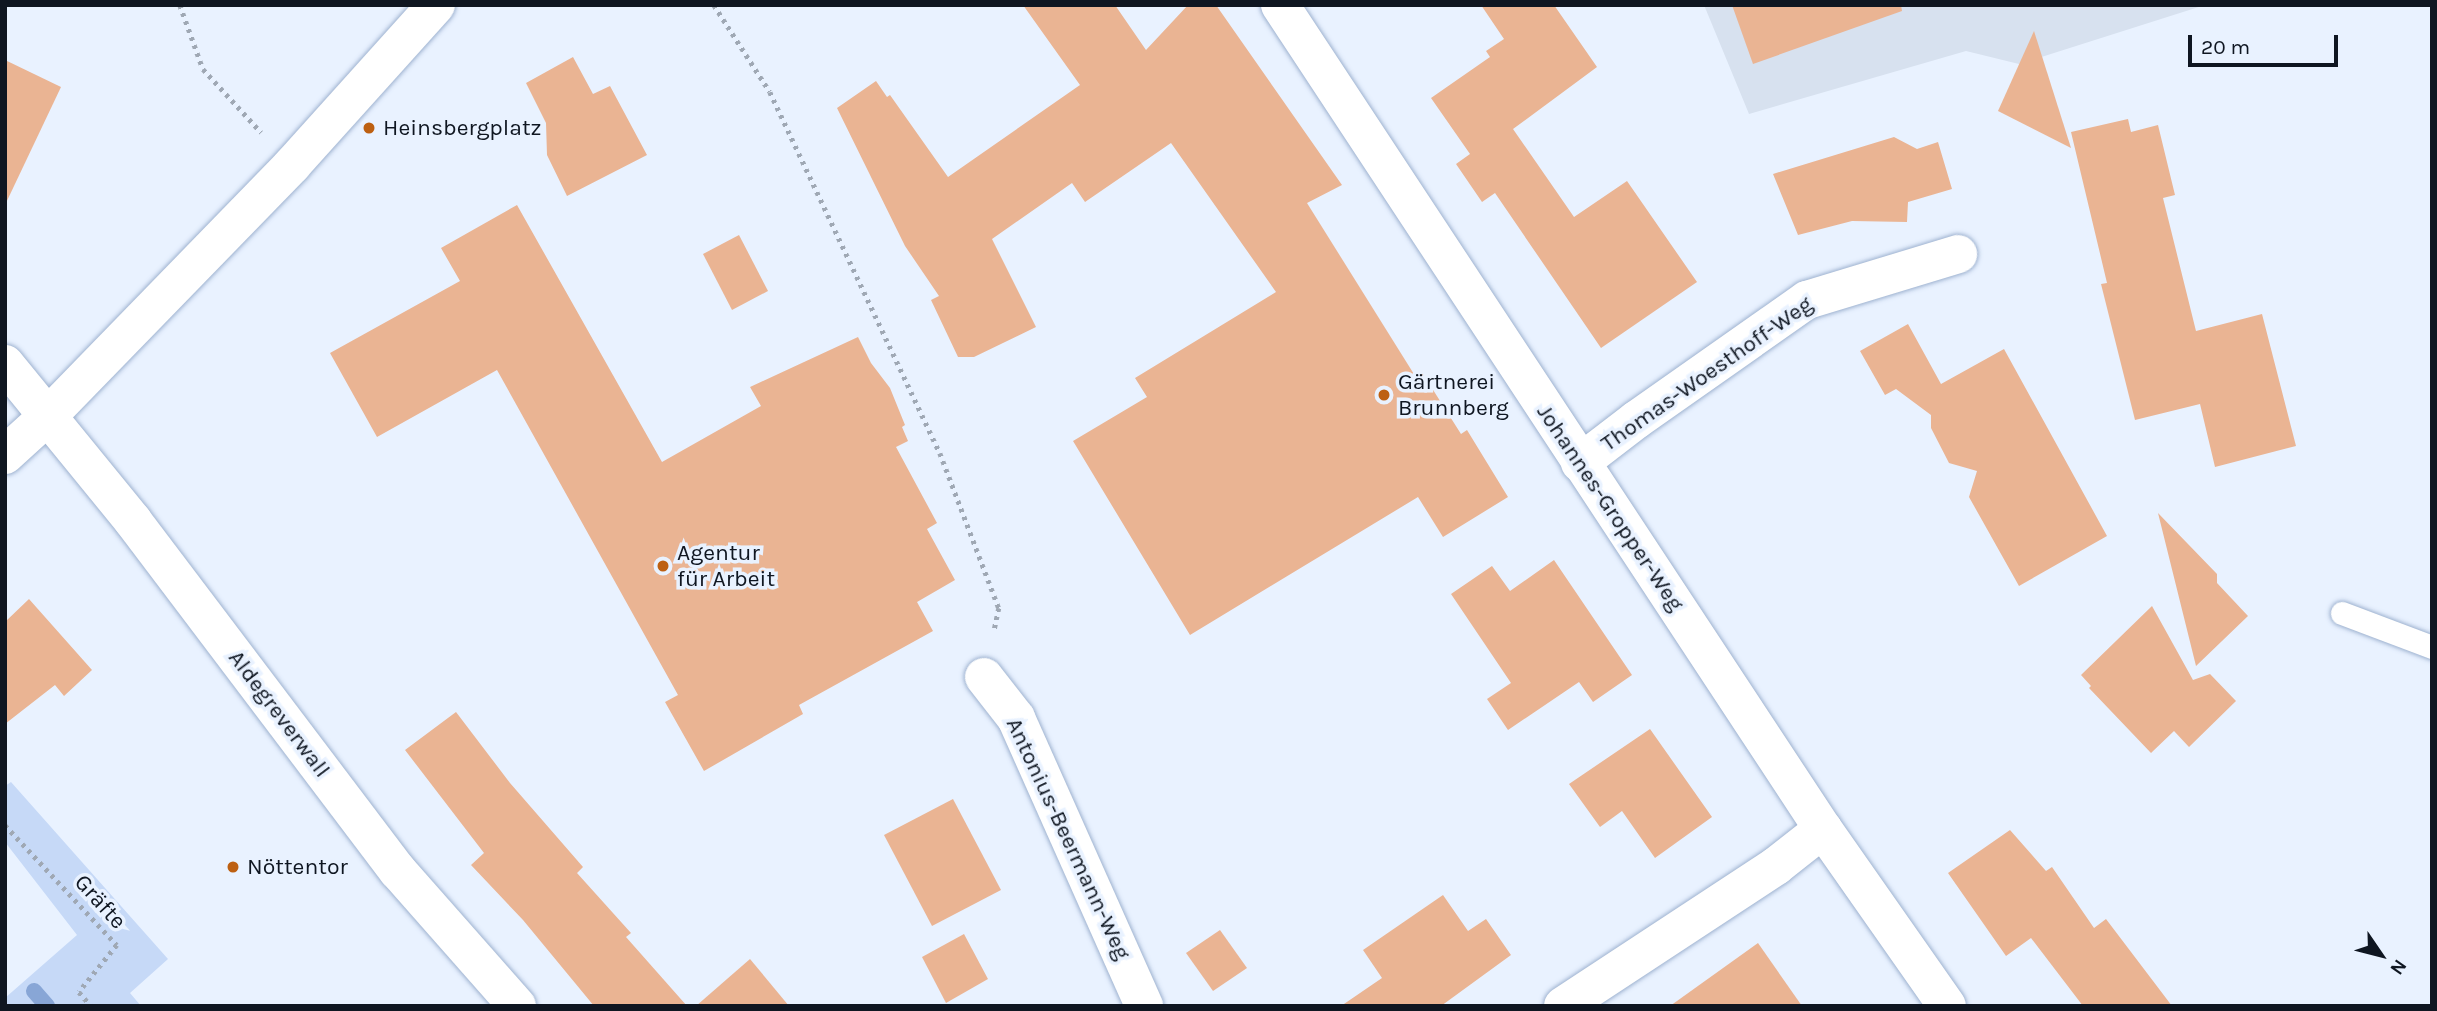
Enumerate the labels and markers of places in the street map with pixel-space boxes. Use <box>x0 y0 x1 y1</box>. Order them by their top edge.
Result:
place label: Heinsbergplatz <box>383 114 541 142</box>
marker: Heinsbergplatz <box>361 120 377 136</box>
place label: Gärtnerei Brunnberg <box>1398 368 1509 422</box>
marker: Gärtnerei Brunnberg <box>1376 387 1392 403</box>
place label: Agentur für Arbeit <box>677 539 775 593</box>
marker: Agentur für Arbeit <box>655 558 671 574</box>
place label: Nöttentor <box>247 853 348 881</box>
marker: Nöttentor <box>225 859 241 875</box>

